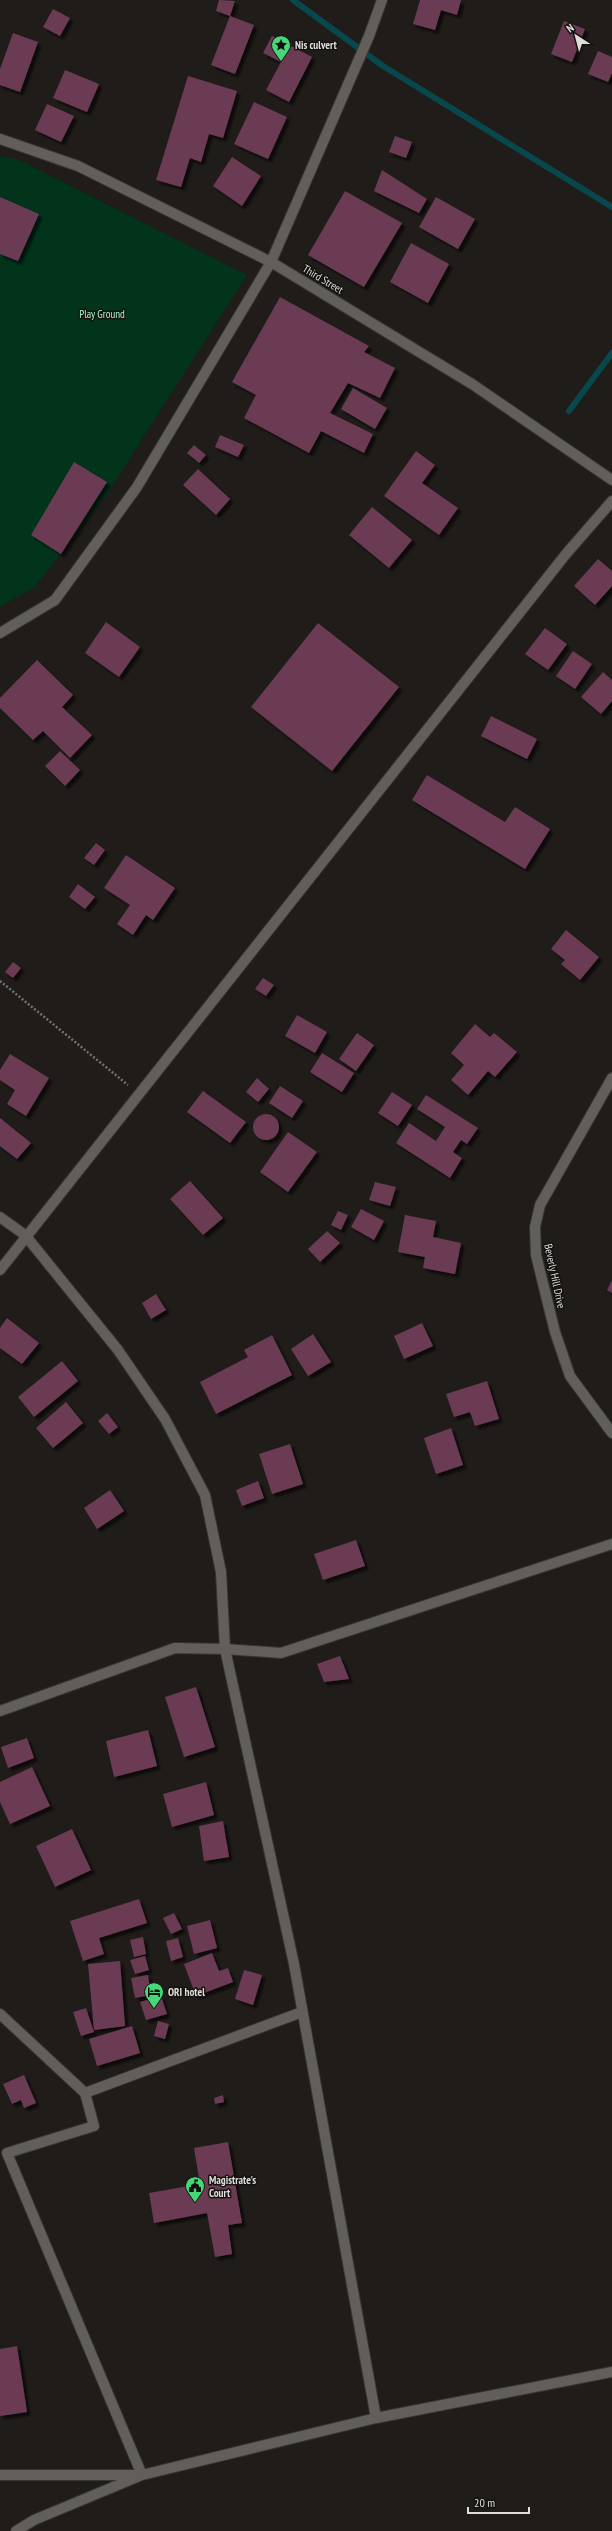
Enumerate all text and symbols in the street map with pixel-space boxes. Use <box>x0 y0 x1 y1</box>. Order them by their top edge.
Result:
north arrow <box>556 16 596 56</box>
text: N <box>564 20 577 35</box>
place icon: Nis culvert <box>270 34 292 62</box>
place label: Nis culvert <box>295 38 337 52</box>
street label: Third Street <box>300 261 346 297</box>
park label: Play Ground <box>79 307 125 321</box>
street label: Beverly Hill Drive <box>541 1242 569 1310</box>
hotel icon: ORI hotel <box>143 1981 165 2009</box>
place label: ORI hotel <box>168 1985 205 1999</box>
place label: Magistrate's Court <box>209 2173 256 2200</box>
public building icon: Magistrate's Court <box>184 2175 206 2203</box>
scale bar <box>468 2489 529 2515</box>
text: 20 m <box>474 2495 495 2510</box>

